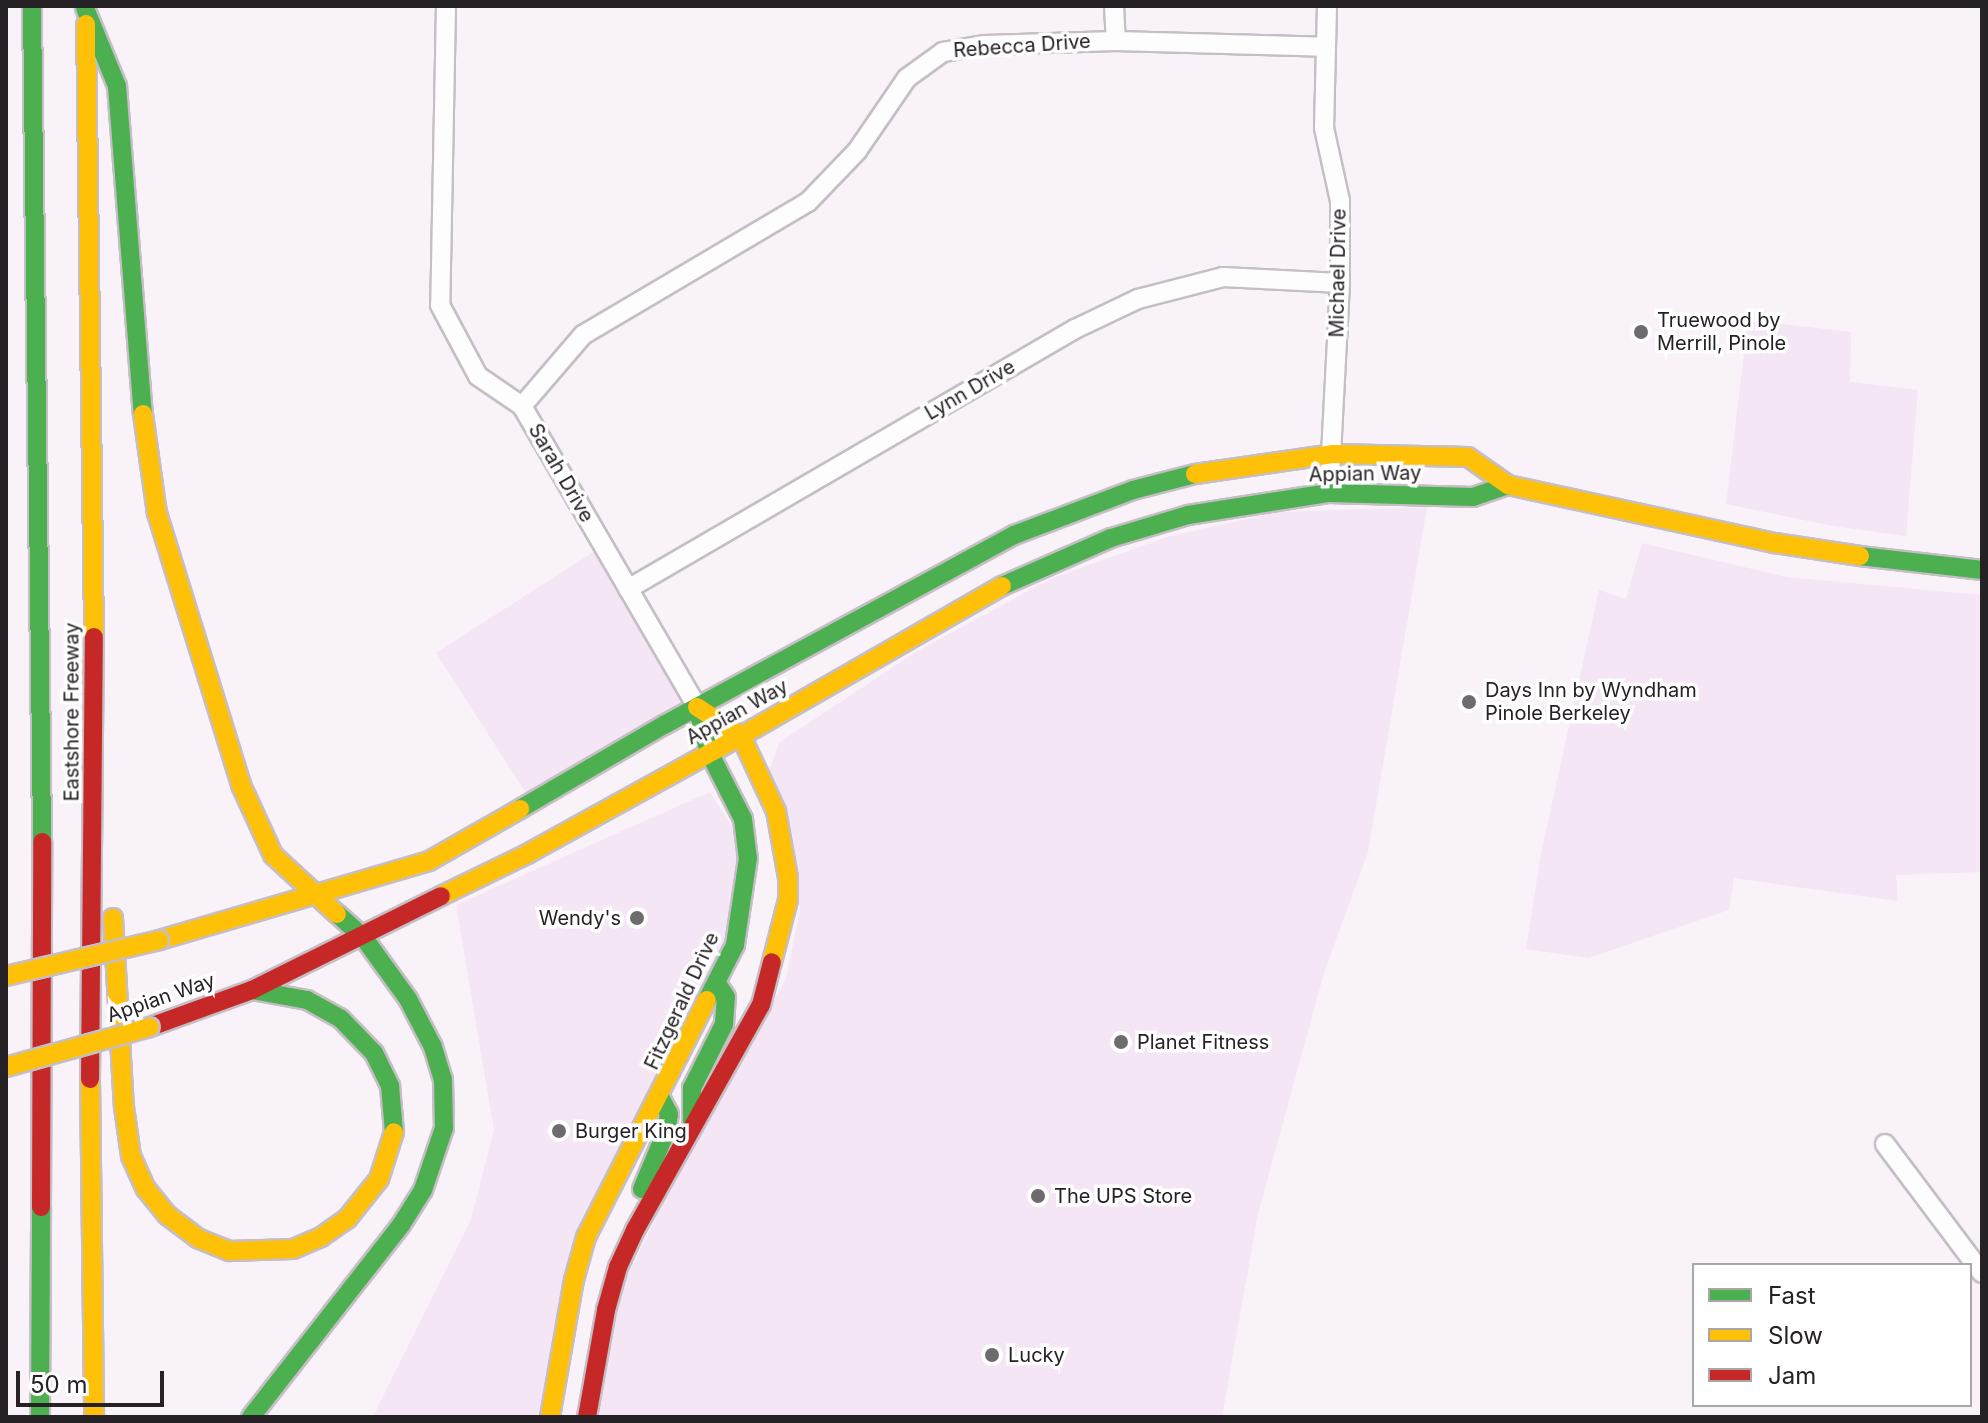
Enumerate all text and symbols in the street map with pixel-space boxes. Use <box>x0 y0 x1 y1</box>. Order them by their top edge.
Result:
street label: Rebecca Drive <box>952 29 1092 63</box>
street label: Michael Drive <box>1325 208 1351 338</box>
place label: Truewood by Merrill, Pinole <box>1657 308 1786 355</box>
marker: Truewood by Merrill, Pinole <box>1632 323 1650 341</box>
street label: Lynn Drive <box>921 355 1019 425</box>
street label: Sarah Drive <box>523 419 599 527</box>
street label: Appian Way <box>1308 461 1422 487</box>
street label: Eastshore Freeway <box>60 623 84 801</box>
street label: Appian Way <box>682 674 792 750</box>
place label: Days Inn by Wyndham Pinole Berkeley <box>1485 678 1697 725</box>
marker: Days Inn by Wyndham Pinole Berkeley <box>1460 693 1478 711</box>
place label: Wendy's <box>539 906 621 930</box>
marker: Wendy's <box>628 909 646 927</box>
street label: Fitzgerald Drive <box>640 928 724 1074</box>
street label: Appian Way <box>104 968 218 1028</box>
place label: Planet Fitness <box>1137 1030 1269 1054</box>
marker: Planet Fitness <box>1112 1033 1130 1051</box>
place label: Burger King <box>575 1119 687 1143</box>
marker: Burger King <box>550 1122 568 1140</box>
place label: The UPS Store <box>1054 1184 1192 1208</box>
marker: The UPS Store <box>1029 1187 1047 1205</box>
legend <box>1692 1263 1972 1407</box>
text: Fast <box>1768 1281 1816 1310</box>
text: Slow <box>1768 1321 1823 1350</box>
place label: Lucky <box>1008 1343 1065 1367</box>
marker: Lucky <box>983 1346 1001 1364</box>
scale bar <box>20 1355 168 1405</box>
text: Jam <box>1768 1361 1816 1390</box>
text: 50 m <box>30 1370 88 1399</box>

